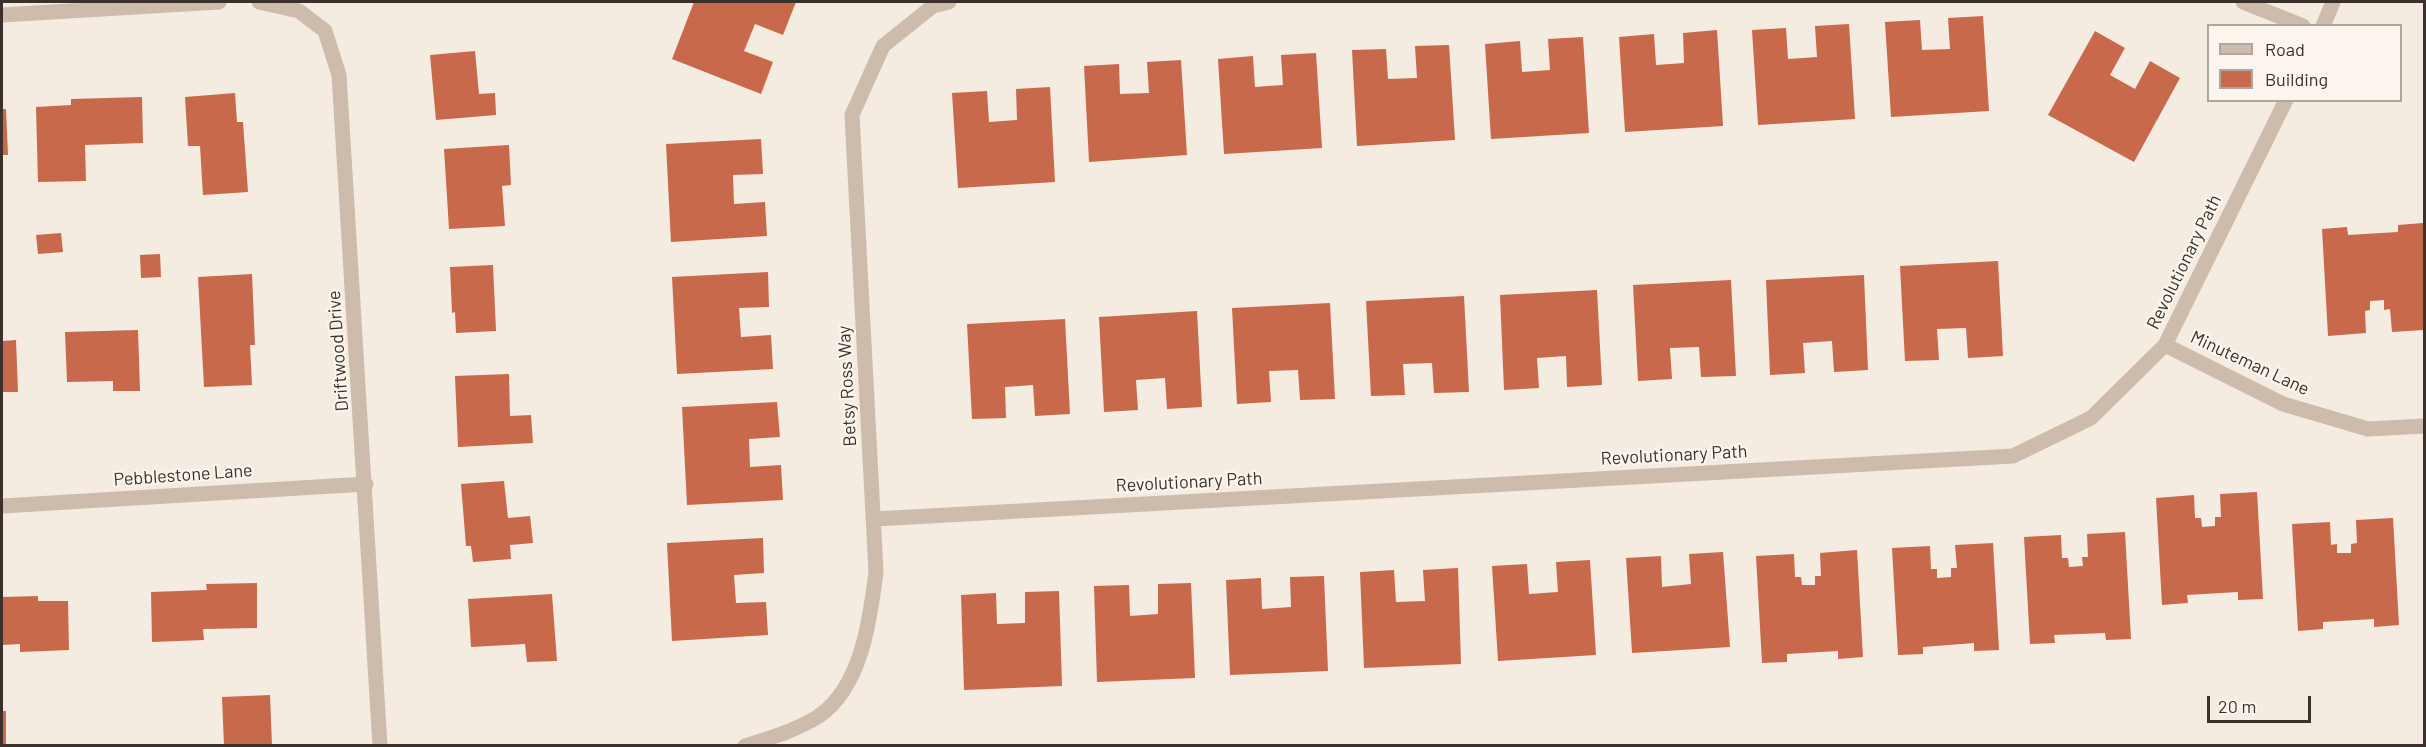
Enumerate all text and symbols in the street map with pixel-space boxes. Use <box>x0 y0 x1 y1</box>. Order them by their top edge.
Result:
legend <box>2207 24 2402 102</box>
text: Road <box>2265 38 2305 60</box>
text: Building <box>2265 68 2328 90</box>
street label: Revolutionary Path <box>2142 191 2226 333</box>
street label: Driftwood Drive <box>323 290 353 412</box>
street label: Betsy Ross Way <box>833 325 861 447</box>
street label: Minuteman Lane <box>2187 326 2313 400</box>
street label: Revolutionary Path <box>1600 440 1748 470</box>
street label: Pebblestone Lane <box>113 459 253 491</box>
street label: Revolutionary Path <box>1115 467 1263 497</box>
scale bar <box>2210 684 2314 722</box>
text: 20 m <box>2218 695 2256 717</box>

